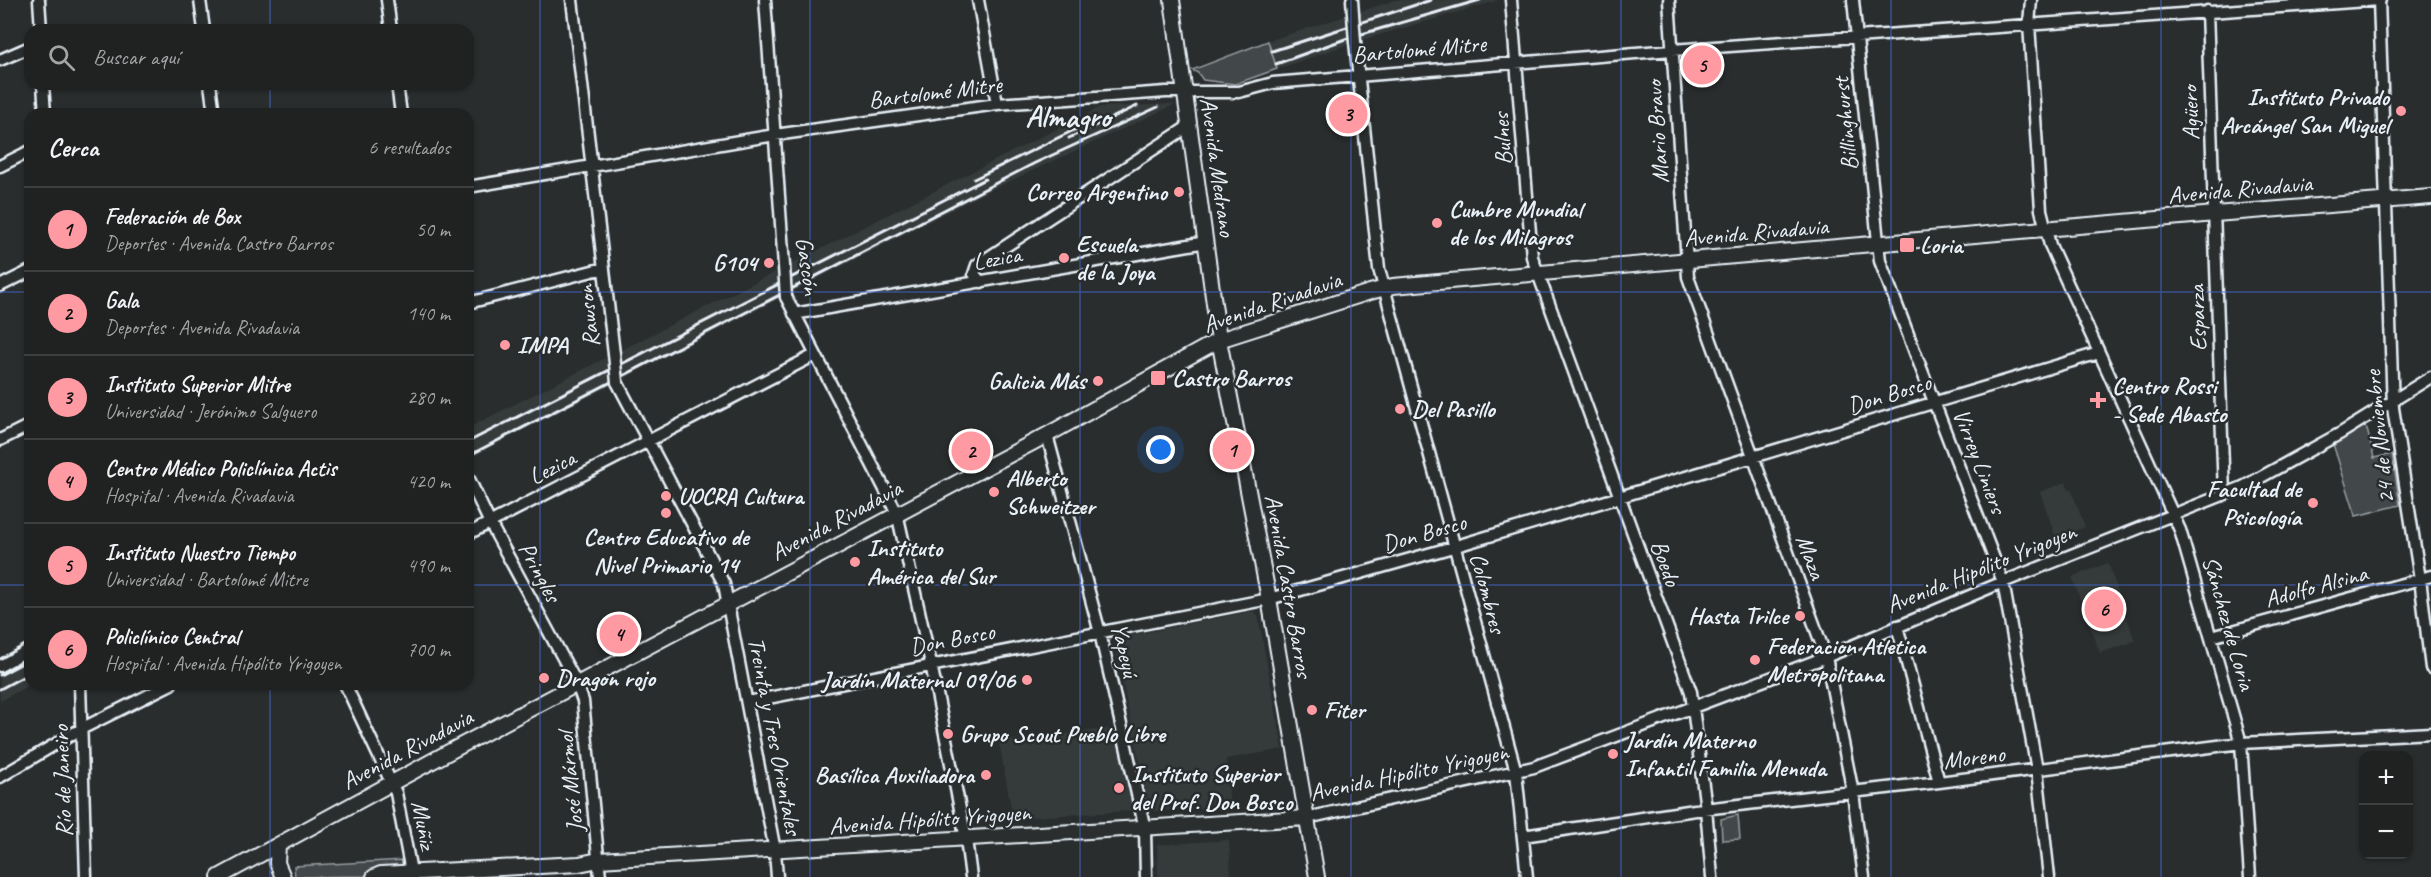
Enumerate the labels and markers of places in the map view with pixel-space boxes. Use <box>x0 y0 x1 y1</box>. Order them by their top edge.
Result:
pin: 5 <box>1682 42 1722 88</box>
place label: Instituto Privado Arcángel San Miguel <box>2221 82 2394 140</box>
pin: 3 <box>1328 92 1368 136</box>
marker: Instituto Privado Arcángel San Miguel <box>2394 104 2408 118</box>
place label: Correo Argentino <box>1026 177 1169 207</box>
marker: Correo Argentino <box>1172 185 1186 199</box>
place label: Cumbre Mundial de los Milagros <box>1449 194 1586 252</box>
marker: Cumbre Mundial de los Milagros <box>1430 216 1444 230</box>
place label: Escuela de la Joya <box>1076 229 1157 287</box>
place label: Loria <box>1920 230 1964 260</box>
marker: Loria <box>1898 236 1916 254</box>
place label: G104 <box>713 248 760 278</box>
marker: Escuela de la Joya <box>1057 251 1071 265</box>
marker: G104 <box>762 256 776 270</box>
place label: IMPA <box>517 330 569 360</box>
marker: IMPA <box>498 338 512 352</box>
place label: Castro Barros <box>1172 363 1293 393</box>
place label: Galicia Más <box>988 366 1089 396</box>
marker: Castro Barros <box>1149 369 1167 387</box>
place label: Centro Rossi - Sede Abasto <box>2112 371 2229 429</box>
marker: Galicia Más <box>1091 374 1105 388</box>
marker: Centro Rossi - Sede Abasto <box>2089 391 2107 409</box>
place label: Del Pasillo <box>1412 394 1497 424</box>
marker: Del Pasillo <box>1393 402 1407 416</box>
pin: 2 <box>952 428 990 474</box>
pin: 1 <box>1212 428 1252 472</box>
place label: Alberto Schweitzer <box>1006 463 1097 521</box>
place label: Facultad de Psicología <box>2207 474 2303 532</box>
place label: UOCRA Cultura <box>678 481 805 511</box>
marker: Alberto Schweitzer <box>987 485 1001 499</box>
marker: UOCRA Cultura <box>659 489 673 503</box>
marker: Facultad de Psicología <box>2306 496 2320 510</box>
marker: Centro Educativo de Nivel Primario 14 <box>659 506 673 520</box>
place label: Centro Educativo de Nivel Primario 14 <box>584 522 750 580</box>
place label: Instituto América del Sur <box>867 533 997 591</box>
marker: Instituto América del Sur <box>848 555 862 569</box>
pin: 6 <box>2084 586 2124 632</box>
place label: Hasta Trilce <box>1688 601 1790 631</box>
marker: Hasta Trilce <box>1793 609 1807 623</box>
pin: 4 <box>600 612 638 656</box>
place label: Federacion Atletica Metropolitana <box>1767 631 1927 689</box>
marker: Federacion Atletica Metropolitana <box>1748 653 1762 667</box>
place label: Dragon rojo <box>556 663 657 693</box>
place label: Jardín Maternal 09/06 <box>820 665 1017 695</box>
marker: Dragon rojo <box>537 671 551 685</box>
marker: Jardín Maternal 09/06 <box>1020 673 1034 687</box>
place label: Fiter <box>1324 695 1367 725</box>
marker: Fiter <box>1305 703 1319 717</box>
place label: Grupo Scout Pueblo Libre <box>960 719 1167 749</box>
place label: Jardín Materno Infantil Familia Menuda <box>1623 725 1828 783</box>
marker: Grupo Scout Pueblo Libre <box>941 727 955 741</box>
marker: Jardín Materno Infantil Familia Menuda <box>1606 747 1620 761</box>
place label: Instituto Superior del Prof. Don Bosco <box>1131 759 1295 817</box>
place label: Basílica Auxiliadora <box>815 760 976 790</box>
marker: Basílica Auxiliadora <box>979 768 993 782</box>
marker: Instituto Superior del Prof. Don Bosco <box>1112 781 1126 795</box>

